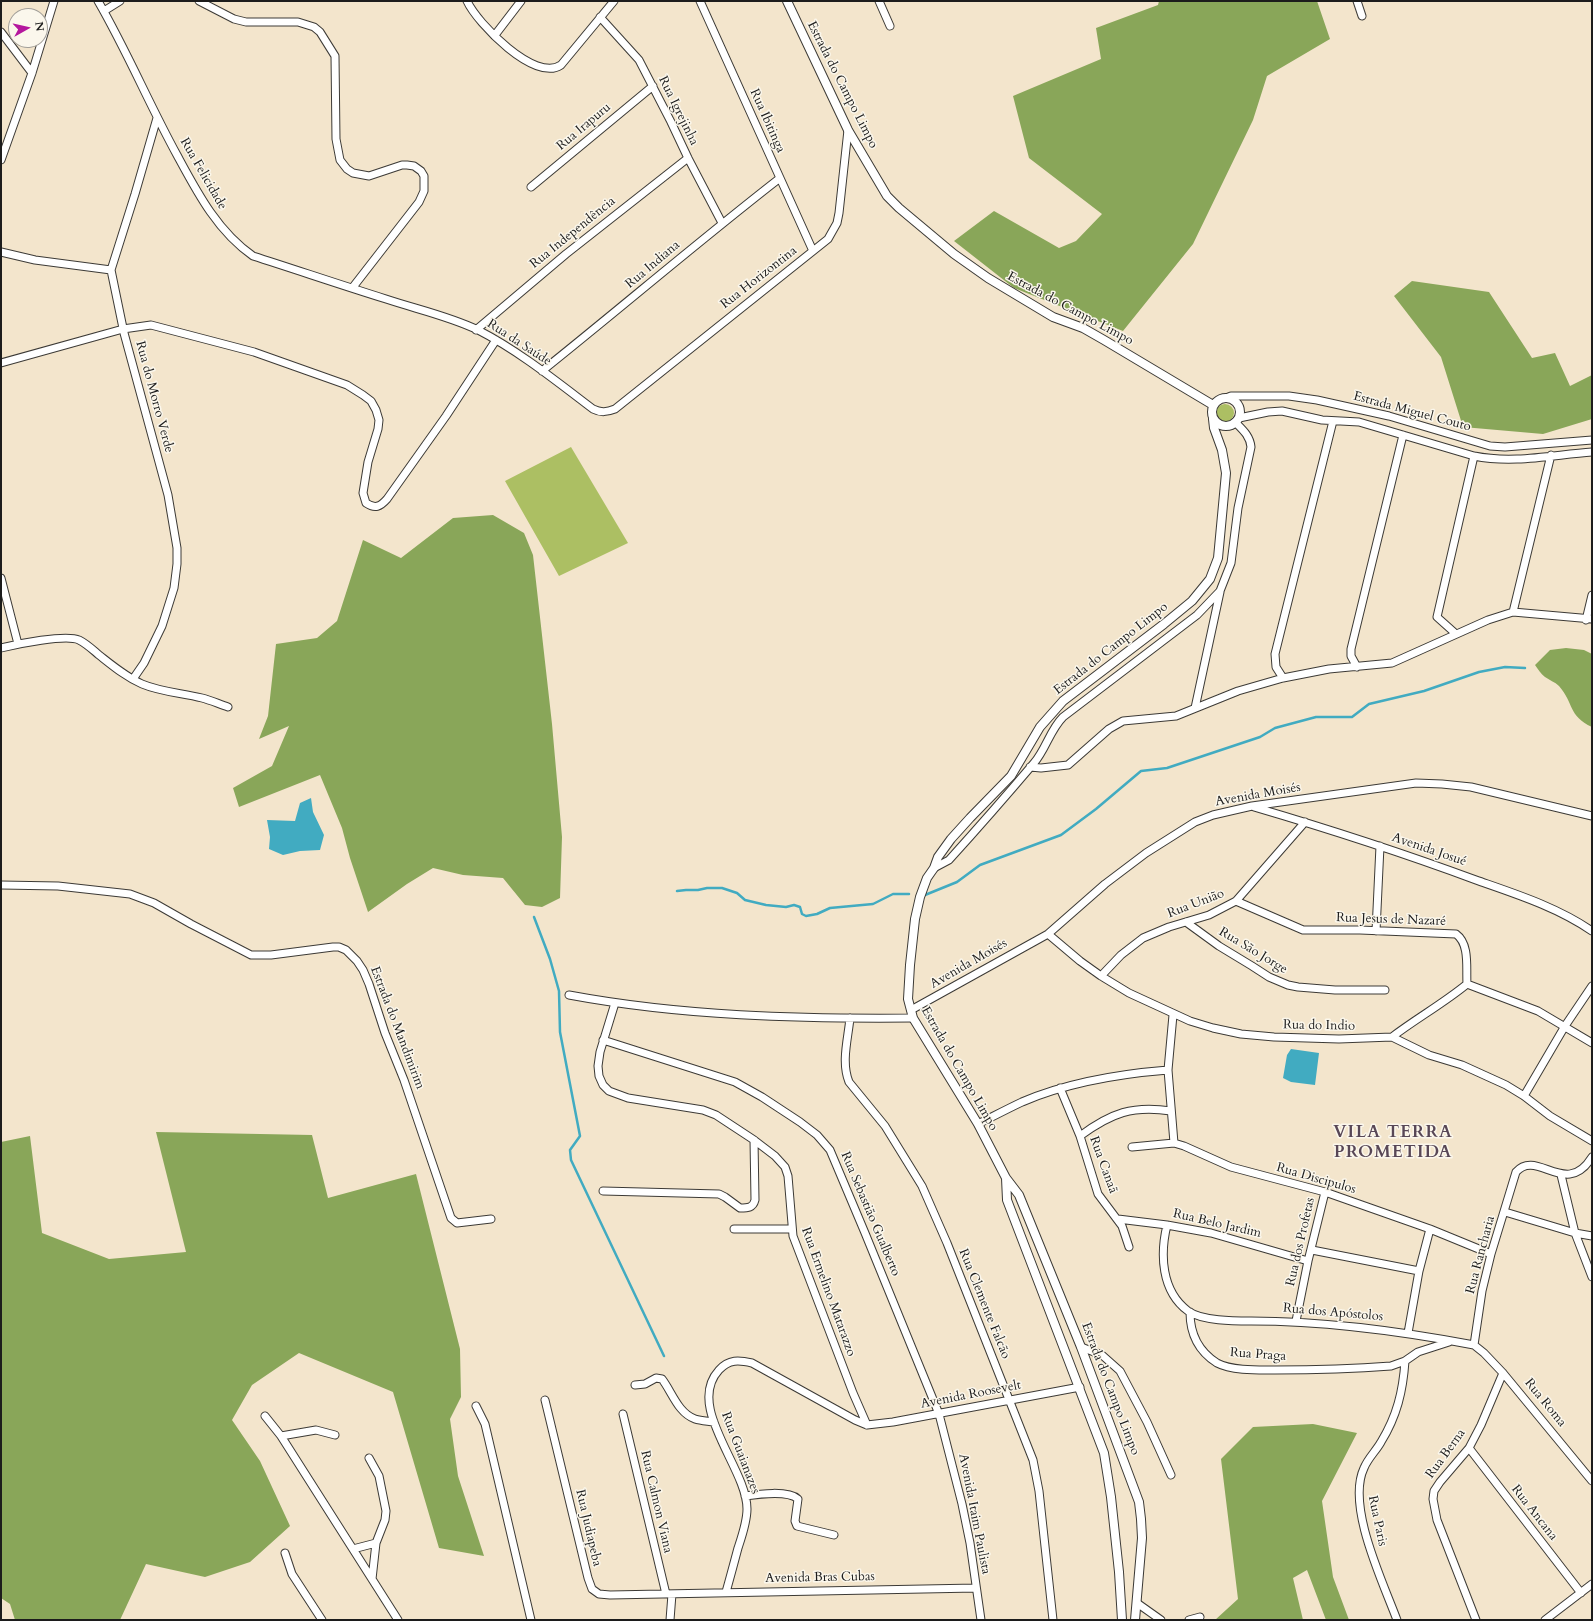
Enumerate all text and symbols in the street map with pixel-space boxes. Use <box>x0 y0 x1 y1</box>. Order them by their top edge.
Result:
north arrow <box>8 8 48 48</box>
street label: Estrada do Campo Limpo <box>803 19 881 151</box>
text: N <box>31 21 47 32</box>
street label: Rua Igrejinha <box>655 74 701 148</box>
street label: Rua Ibitinga <box>746 87 788 155</box>
street label: Rua Irapuru <box>554 100 614 154</box>
street label: Rua Felicidade <box>176 135 230 213</box>
street label: Rua Independência <box>527 194 619 272</box>
street label: Rua Indiana <box>623 238 683 292</box>
street label: Rua Horizontina <box>718 243 800 313</box>
street label: Estrada do Campo Limpo <box>1004 269 1136 349</box>
street label: Rua da Saúde <box>484 316 554 370</box>
street label: Rua do Morro Verde <box>132 339 176 455</box>
street label: Estrada Miguel Couto <box>1351 389 1473 435</box>
street label: Estrada do Campo Limpo <box>1051 600 1171 698</box>
street label: Avenida Moisés <box>1214 780 1302 810</box>
street label: Avenida Josué <box>1390 830 1468 870</box>
street label: Rua União <box>1165 886 1227 922</box>
street label: Rua Jesus de Nazaré <box>1336 910 1446 930</box>
street label: Rua São Jorge <box>1216 924 1290 978</box>
street label: Avenida Moisés <box>928 936 1010 992</box>
street label: Estrada do Mandimirim <box>366 964 428 1092</box>
street label: Estrada do Campo Limpo <box>917 1004 1001 1134</box>
street label: Rua do Indio <box>1283 1018 1355 1034</box>
district label: VILA TERRA PROMETIDA <box>1333 1123 1453 1163</box>
street label: Rua Canaã <box>1086 1134 1120 1196</box>
street label: Rua Sebastião Gualberto <box>837 1149 903 1279</box>
street label: Rua Discipulos <box>1274 1160 1358 1198</box>
street label: Rua dos Profetas <box>1283 1196 1319 1288</box>
street label: Rua Belo Jardim <box>1171 1206 1263 1242</box>
street label: Rua Rancharia <box>1463 1214 1499 1296</box>
street label: Rua Ermelino Matarazzo <box>797 1225 859 1359</box>
street label: Rua Clemente Falcão <box>955 1247 1013 1361</box>
street label: Rua dos Apóstolos <box>1282 1301 1384 1325</box>
street label: Estrada do Campo Limpo <box>1077 1321 1143 1457</box>
street label: Rua Praga <box>1229 1345 1287 1365</box>
street label: Rua Roma <box>1521 1376 1569 1430</box>
street label: Avenida Roosevelt <box>919 1378 1023 1412</box>
street label: Rua Guaianazes <box>717 1410 763 1496</box>
street label: Rua Berna <box>1423 1426 1469 1482</box>
street label: Rua Calmon Viana <box>637 1449 675 1555</box>
street label: Avenida Itaim Paulista <box>955 1452 993 1576</box>
street label: Rua Ancana <box>1507 1482 1561 1544</box>
street label: Rua Judiapeba <box>572 1488 604 1568</box>
street label: Rua Paris <box>1364 1494 1390 1548</box>
street label: Avenida Bras Cubas <box>765 1569 875 1587</box>

